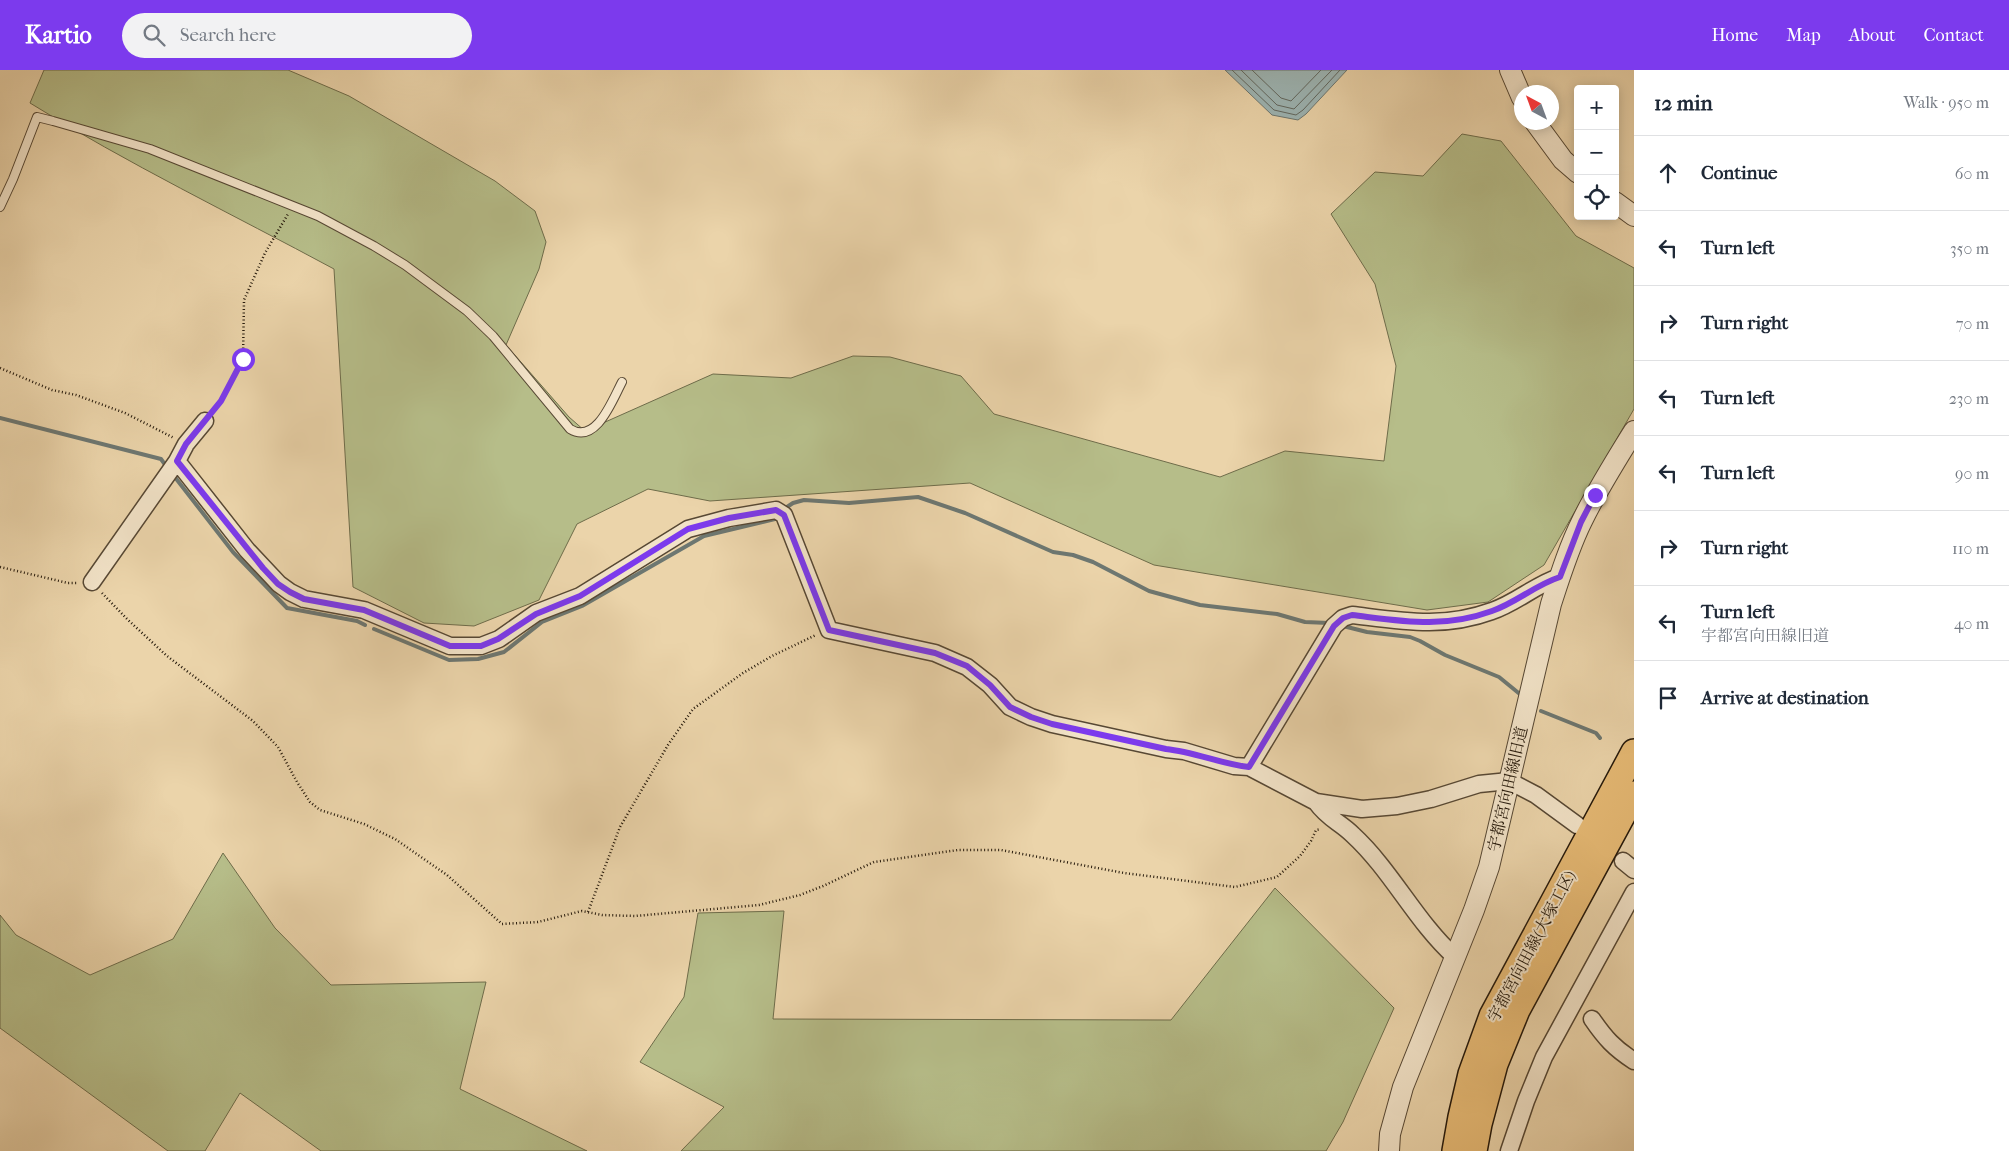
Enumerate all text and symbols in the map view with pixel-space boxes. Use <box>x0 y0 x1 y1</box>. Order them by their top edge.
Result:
search box <box>122 13 472 58</box>
text: Kartio <box>25 21 92 49</box>
icon: search <box>140 21 168 49</box>
text: Search here <box>180 24 276 46</box>
text: Home <box>1711 25 1758 46</box>
text: Map <box>1786 25 1821 46</box>
text: About <box>1849 25 1895 46</box>
text: Contact <box>1923 25 1984 46</box>
north arrow <box>1514 85 1559 130</box>
map controls <box>1574 85 1619 220</box>
button: + <box>1574 85 1619 130</box>
text: 12 min <box>1654 91 1713 115</box>
text: Walk · 950 m <box>1903 93 1989 112</box>
button: − <box>1574 130 1619 175</box>
icon: ahead <box>1654 159 1682 187</box>
text: Continue <box>1701 162 1777 184</box>
text: 60 m <box>1955 164 1989 183</box>
button: locate <box>1574 175 1619 220</box>
icon: left <box>1654 234 1682 262</box>
text: Turn left <box>1701 237 1775 259</box>
text: 350 m <box>1950 239 1989 258</box>
icon: right <box>1654 309 1682 337</box>
text: Turn right <box>1701 312 1788 334</box>
text: 70 m <box>1956 314 1989 333</box>
route start <box>232 348 255 371</box>
icon: left <box>1654 384 1682 412</box>
text: Turn left <box>1701 387 1775 409</box>
text: 230 m <box>1949 389 1989 408</box>
icon: left <box>1654 459 1682 487</box>
text: Turn left <box>1701 462 1775 484</box>
text: 90 m <box>1955 464 1989 483</box>
route end <box>1584 484 1607 507</box>
icon: right <box>1654 534 1682 562</box>
text: Turn right <box>1701 537 1788 559</box>
text: 110 m <box>1952 539 1989 558</box>
text: Turn left <box>1701 601 1775 623</box>
icon: left <box>1654 609 1682 637</box>
text: 40 m <box>1954 614 1989 633</box>
text: 宇都宮向田線旧道 <box>1701 626 1829 645</box>
icon: arrive <box>1654 684 1682 712</box>
text: Arrive at destination <box>1701 687 1869 709</box>
street label: 宇都宮向田線旧道 <box>1484 725 1531 854</box>
street label: 宇都宮向田線(大塚工区) <box>1483 867 1579 1025</box>

